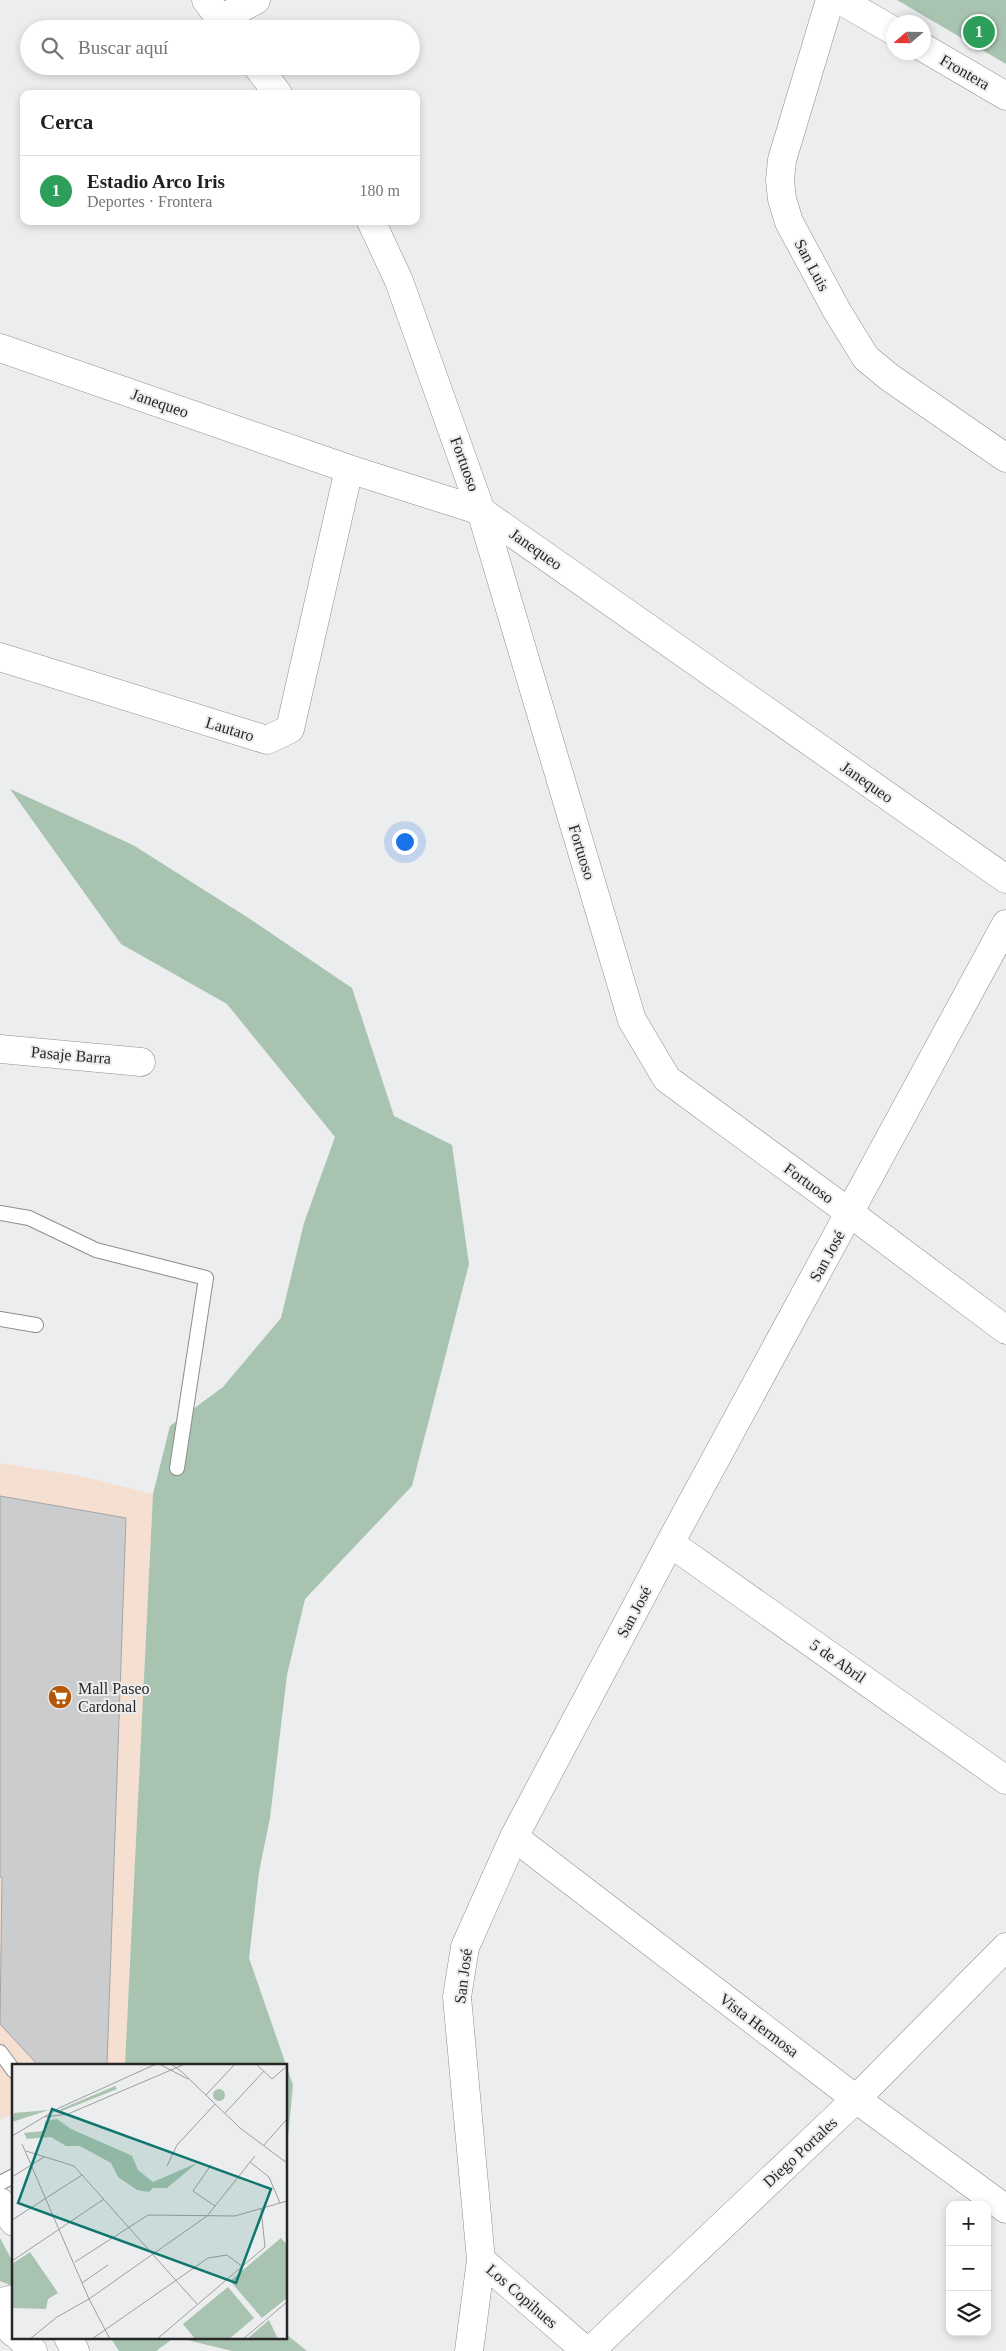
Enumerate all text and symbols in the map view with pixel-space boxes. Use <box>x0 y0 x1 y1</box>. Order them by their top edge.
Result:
pin: 1 <box>963 13 995 51</box>
north arrow <box>886 15 931 60</box>
search box <box>20 20 420 75</box>
icon: search <box>38 34 66 62</box>
text: Buscar aquí <box>78 37 168 58</box>
street label: Frontera <box>937 51 993 93</box>
text: Cerca <box>40 110 93 134</box>
text: Estadio Arco Iris <box>87 171 225 192</box>
text: 1 <box>52 182 60 199</box>
text: 180 m <box>360 182 400 199</box>
text: Deportes · Frontera <box>87 193 212 210</box>
street label: San Luis <box>791 236 833 294</box>
street label: Janequeo <box>129 385 191 422</box>
street label: Fortuoso <box>447 434 483 494</box>
street label: Janequeo <box>506 525 565 574</box>
street label: Lautaro <box>204 714 256 744</box>
street label: Janequeo <box>837 758 896 807</box>
street label: Fortuoso <box>566 822 598 882</box>
your location <box>392 829 418 855</box>
street label: Pasaje Barra <box>30 1043 112 1068</box>
street label: Fortuoso <box>781 1159 837 1207</box>
street label: San José <box>806 1228 848 1284</box>
street label: San José <box>613 1583 655 1641</box>
street label: 5 de Abril <box>807 1636 870 1687</box>
place label: Mall Paseo Cardonal <box>78 1680 150 1715</box>
supermarket icon: Mall Paseo Cardonal <box>47 1684 73 1710</box>
street label: San José <box>451 1947 475 2005</box>
street label: Vista Hermosa <box>716 1990 802 2060</box>
inset map <box>12 2064 288 2338</box>
street label: Diego Portales <box>760 2114 841 2191</box>
map controls <box>946 2201 991 2336</box>
button: + <box>946 2201 991 2246</box>
button: − <box>946 2246 991 2291</box>
street label: Los Copihues <box>482 2261 561 2332</box>
button: layers <box>946 2291 991 2336</box>

